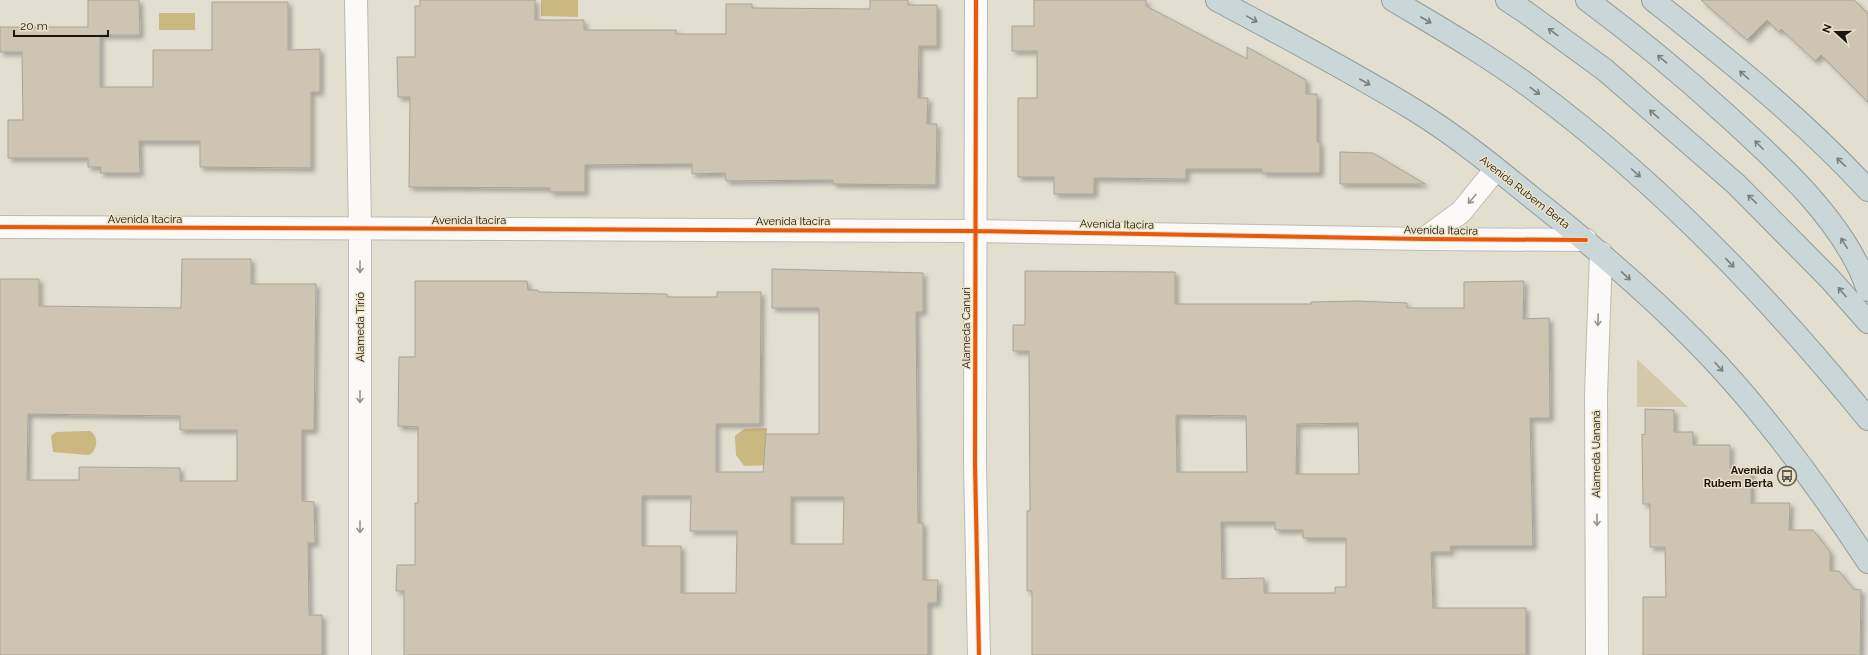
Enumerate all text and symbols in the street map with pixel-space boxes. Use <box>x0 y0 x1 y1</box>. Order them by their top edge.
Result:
scale bar <box>14 12 108 38</box>
north arrow <box>1816 12 1856 52</box>
one-way arrow <box>1245 15 1257 23</box>
one-way arrow <box>1420 16 1432 24</box>
text: 20 m <box>20 19 48 33</box>
text: N <box>1820 22 1835 35</box>
one-way arrow <box>1548 28 1559 36</box>
one-way arrow <box>1656 54 1667 63</box>
one-way arrow <box>1739 70 1750 79</box>
one-way arrow <box>1359 78 1371 86</box>
one-way arrow <box>1529 87 1540 95</box>
one-way arrow <box>1649 109 1659 118</box>
one-way arrow <box>1754 140 1764 150</box>
street label: Avenida Rubem Berta <box>1477 153 1572 232</box>
one-way arrow <box>1836 158 1846 167</box>
one-way arrow <box>1631 168 1641 178</box>
one-way arrow <box>1467 194 1476 205</box>
one-way arrow <box>1747 194 1757 204</box>
street label: Avenida Itacira <box>108 213 182 226</box>
street label: Avenida Itacira <box>432 214 506 227</box>
street label: Avenida Itacira <box>756 215 830 228</box>
street label: Avenida Itacira <box>1080 217 1154 232</box>
street label: Avenida Itacira <box>1404 223 1478 238</box>
one-way arrow <box>1840 238 1848 249</box>
one-way arrow <box>1725 257 1734 267</box>
one-way arrow <box>356 260 364 273</box>
one-way arrow <box>1621 271 1631 281</box>
street label: Alameda Canuri <box>960 287 973 369</box>
one-way arrow <box>1838 287 1847 298</box>
street label: Alameda Tirió <box>354 291 367 362</box>
one-way arrow <box>1594 313 1602 326</box>
one-way arrow <box>1714 362 1724 372</box>
one-way arrow <box>356 390 364 403</box>
street label: Alameda Uananá <box>1590 410 1603 498</box>
place label: Avenida Rubem Berta <box>1704 464 1773 490</box>
bus stop icon: Avenida Rubem Berta <box>1776 465 1798 487</box>
one-way arrow <box>1593 513 1601 526</box>
one-way arrow <box>356 520 364 533</box>

